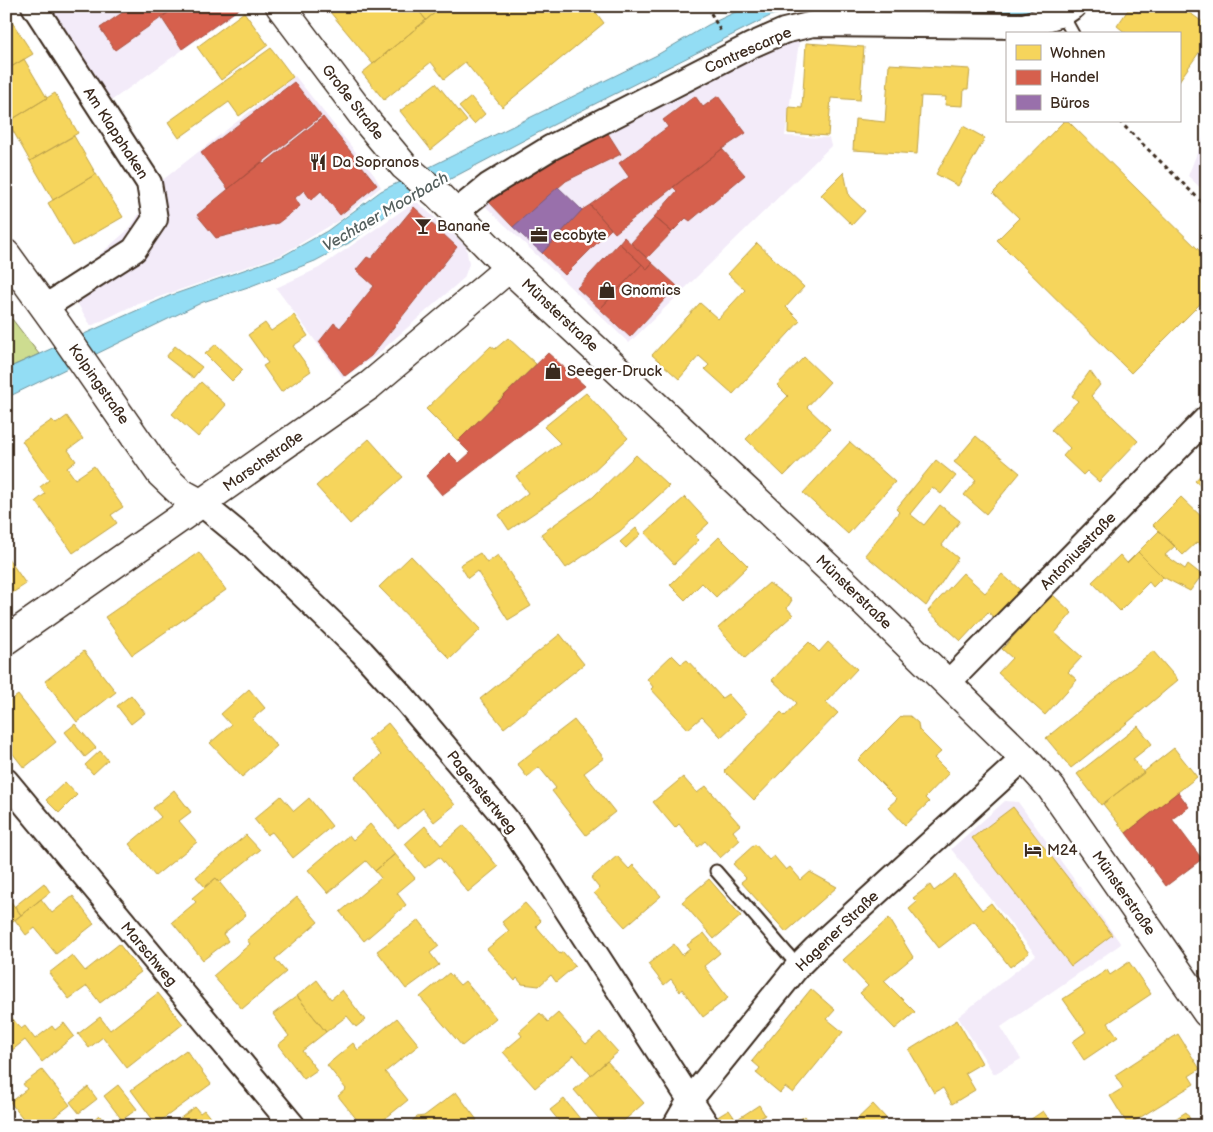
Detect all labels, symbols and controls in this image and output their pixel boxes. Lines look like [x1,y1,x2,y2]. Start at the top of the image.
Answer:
street label: Contrescarpe [702,23,795,78]
legend [1006,32,1180,122]
text: Wohnen [1050,44,1105,63]
street label: Große Straße [317,61,388,144]
text: Handel [1050,68,1099,87]
street label: Am Klapphaken [79,84,152,183]
text: Büros [1050,94,1090,113]
restaurant icon: Da Sopranos [308,152,328,172]
place label: Da Sopranos [332,153,420,172]
water label: Vechtaer Moorbach [319,168,452,256]
bar icon: Banane [413,216,433,236]
place label: Banane [437,217,490,236]
office icon: ecobyte [529,225,549,245]
place label: ecobyte [553,226,607,245]
street label: Münsterstraße [517,275,602,356]
shop icon: Gnomics [597,280,617,300]
place label: Gnomics [621,281,681,300]
street label: Kolpingstraße [64,340,133,428]
shop icon: Seeger-Druck [543,361,563,381]
place label: Seeger-Druck [567,362,663,381]
street label: Marschstraße [220,427,307,496]
street label: Antoniusstraße [1036,508,1120,594]
street label: Münsterstraße [812,551,896,634]
street label: Pagenstertweg [442,747,521,838]
hotel icon: M24 [1023,840,1043,860]
place label: M24 [1047,841,1078,860]
street label: Münsterstraße [1088,847,1160,939]
street label: Hagener Straße [792,887,883,976]
street label: Marschweg [116,918,181,990]

